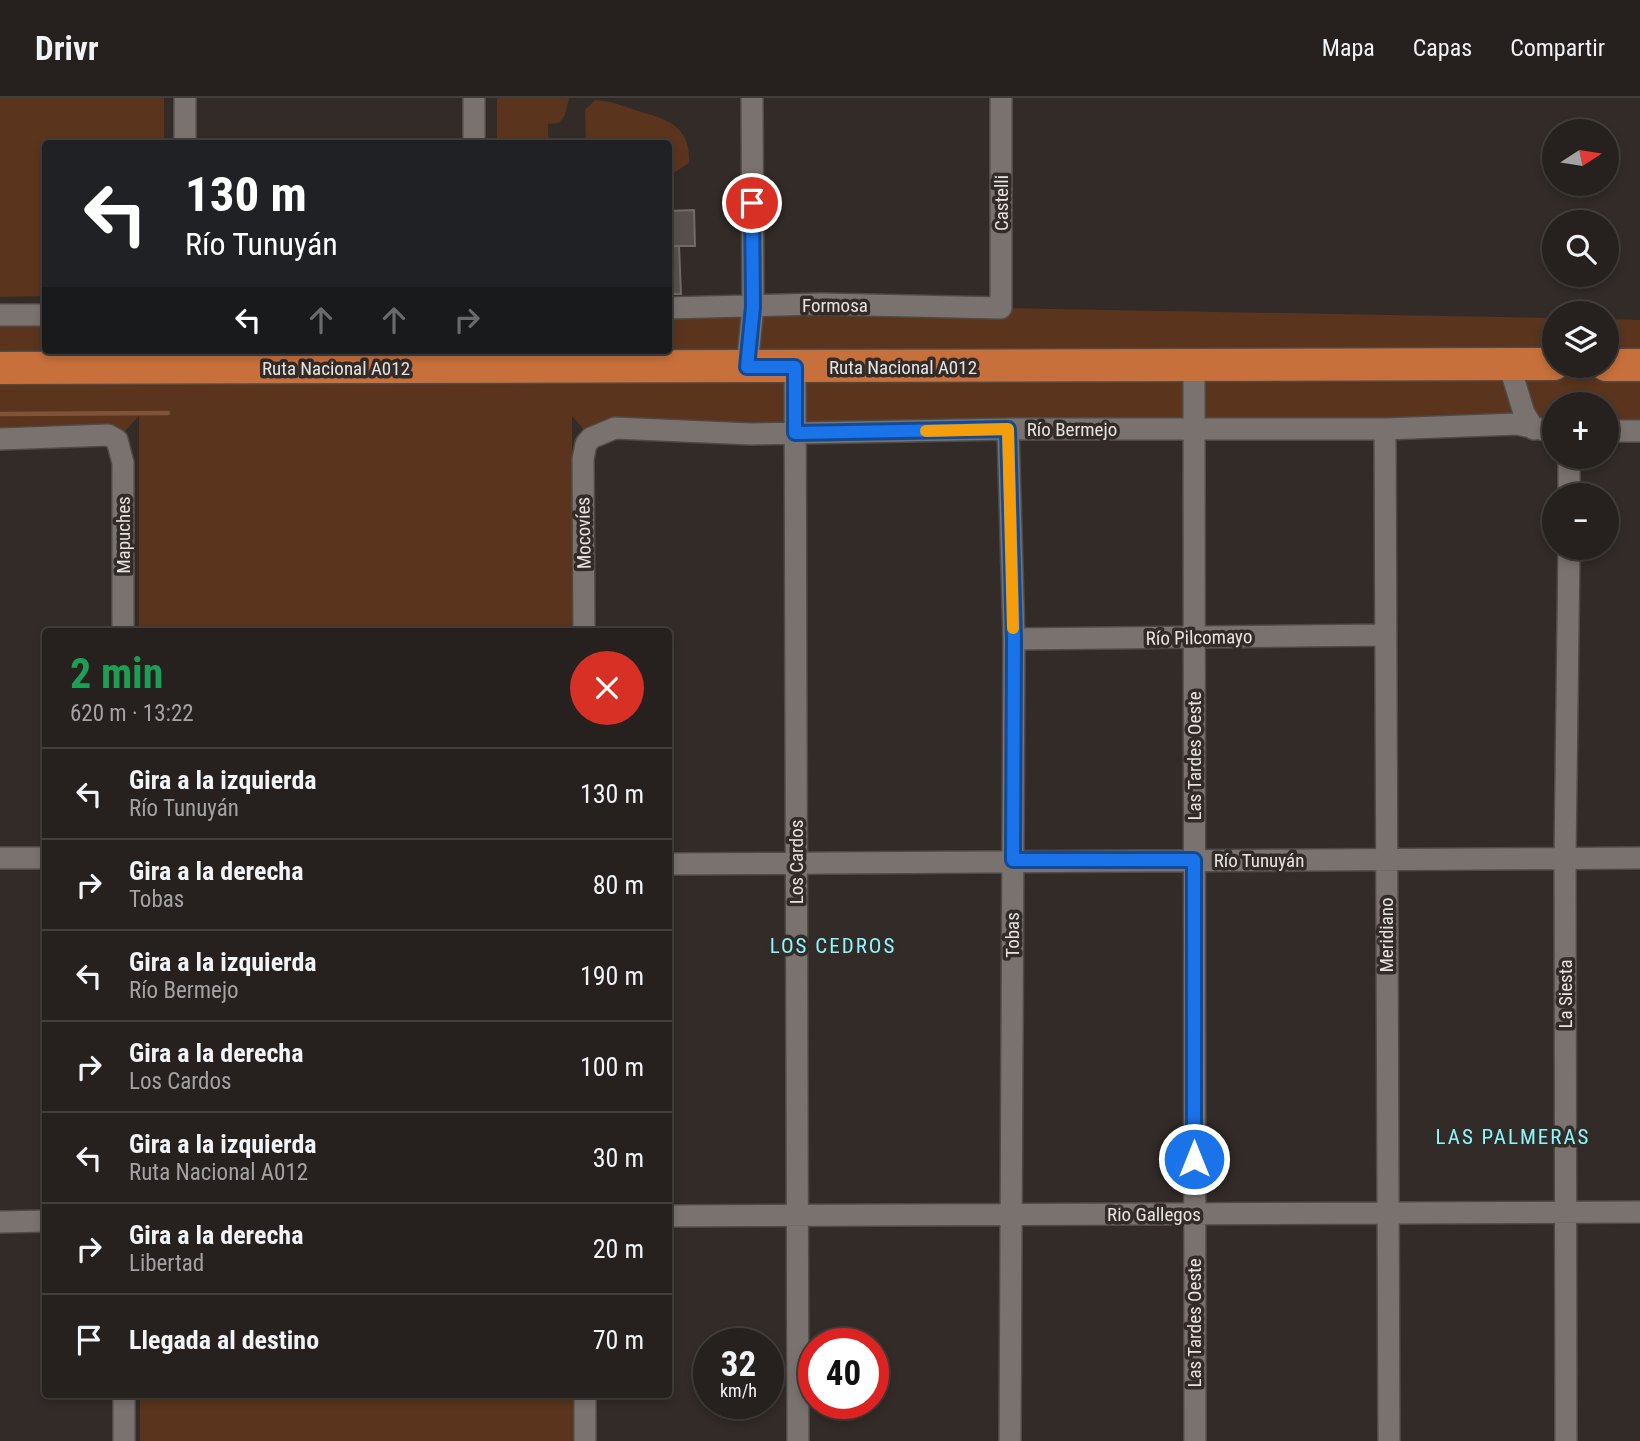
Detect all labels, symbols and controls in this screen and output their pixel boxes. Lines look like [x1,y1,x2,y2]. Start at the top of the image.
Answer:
text: Drivr [35,29,99,68]
text: Mapa [1322,34,1375,62]
text: Capas [1413,34,1472,62]
text: Compartir [1510,34,1605,62]
north arrow [1542,119,1619,196]
map controls [1542,119,1619,560]
text: 130 m [185,166,307,223]
icon: left [70,168,161,259]
pin [722,173,782,233]
street label: Castelli [990,175,1013,231]
icon: arrive [733,184,771,222]
button: search [1542,210,1619,287]
text: Río Tunuyán [185,225,338,263]
street label: Formosa [802,294,868,317]
icon: left [229,301,267,339]
icon: ahead [302,301,340,339]
icon: ahead [375,301,413,339]
icon: right [448,301,486,339]
button: layers [1542,301,1619,378]
street label: Ruta Nacional A012 [829,356,977,379]
street label: Ruta Nacional A012 [262,357,410,380]
button: + [1542,392,1619,469]
street label: Río Bermejo [1027,418,1117,441]
button: − [1542,483,1619,560]
street label: Mapuches [112,496,135,574]
street label: Mocovíes [571,497,596,569]
street label: Río Pilcomayo [1146,625,1253,650]
text: 2 min [70,649,163,698]
button: close [570,651,644,725]
street label: Las Tardes Oeste [1183,691,1206,821]
text: 620 m · 13:22 [70,700,194,727]
text: Gira a la izquierda [129,765,317,795]
icon: left [70,775,108,813]
text: 130 m [580,779,644,809]
text: Río Tunuyán [129,795,239,822]
street label: Los Cardos [785,820,808,904]
street label: Río Tunuyán [1214,849,1304,872]
text: Gira a la derecha [129,856,303,886]
icon: right [70,866,108,904]
text: 80 m [593,870,644,900]
text: Tobas [129,886,184,913]
street label: Meridiano [1375,897,1398,973]
street label: Tobas [1001,912,1024,958]
district label: LOS CEDROS [770,934,896,958]
text: Gira a la izquierda [129,947,317,977]
icon: left [70,957,108,995]
street label: La Siesta [1554,959,1577,1029]
text: 190 m [580,961,644,991]
text: Río Bermejo [129,977,239,1004]
text: Gira a la derecha [129,1038,303,1068]
icon: right [70,1048,108,1086]
text: 100 m [580,1052,644,1082]
text: Los Cardos [129,1068,232,1095]
position arrow [1157,1122,1231,1196]
district label: LAS PALMERAS [1436,1125,1590,1149]
text: Gira a la izquierda [129,1129,317,1159]
icon: left [70,1139,108,1177]
text: 30 m [593,1143,644,1173]
text: Ruta Nacional A012 [129,1159,308,1186]
street label: Rio Gallegos [1107,1203,1201,1226]
text: Gira a la derecha [129,1220,303,1250]
icon: right [70,1230,108,1268]
text: 20 m [593,1234,644,1264]
text: Libertad [129,1250,204,1277]
street label: Las Tardes Oeste [1183,1258,1206,1388]
icon: arrive [70,1321,108,1359]
text: Llegada al destino [129,1325,319,1355]
text: 70 m [593,1325,644,1355]
speed limit sign: 40 [798,1328,889,1419]
text: 32 [721,1344,756,1385]
text: km/h [720,1380,757,1401]

